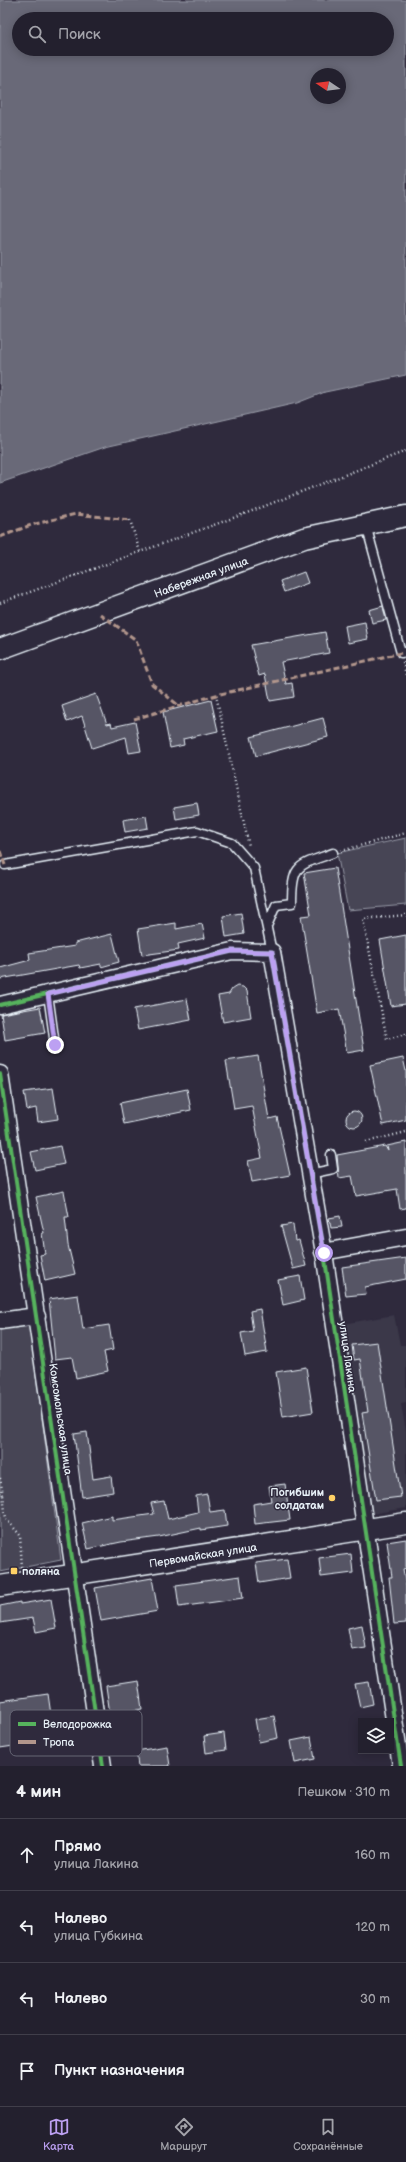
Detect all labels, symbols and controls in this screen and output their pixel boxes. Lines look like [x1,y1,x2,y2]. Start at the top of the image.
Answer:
search box [12,12,394,56]
icon: search [26,23,48,45]
text: Поиск [58,25,101,44]
north arrow [310,68,346,104]
street label: Набережная улица [152,554,250,601]
route end [46,1036,64,1054]
route start [315,1244,333,1262]
street label: улица Лакина [336,1321,359,1394]
street label: Комсомольская улица [46,1362,75,1476]
place label: Погибшим солдатам [270,1486,324,1512]
marker: Погибшим солдатам [327,1493,337,1503]
street label: Первомайская улица [148,1540,258,1570]
place label: поляна [22,1565,60,1578]
marker: поляна [9,1566,19,1576]
legend [10,1710,142,1756]
text: Велодорожка [43,1718,112,1731]
map controls [358,1718,394,1754]
button: layers [358,1718,394,1754]
text: Тропа [43,1736,75,1749]
text: 4 мин [16,1782,61,1802]
text: Пешком · 310 m [298,1784,390,1800]
text: Прямо [54,1837,101,1856]
icon: ahead [16,1844,38,1866]
text: 160 m [355,1847,390,1863]
text: улица Лакина [54,1856,139,1872]
text: Налево [54,1909,107,1928]
icon: left [16,1916,38,1938]
text: 120 m [355,1919,390,1935]
text: улица Губкина [54,1928,143,1944]
icon: left [16,1988,38,2010]
text: Налево [54,1989,107,2008]
text: 30 m [360,1991,390,2007]
icon: arrive [16,2060,38,2082]
text: Пункт назначения [54,2061,185,2080]
tab: Карта [43,2116,74,2153]
tab: Маршрут [160,2116,207,2153]
tab: Сохранённые [293,2116,363,2153]

